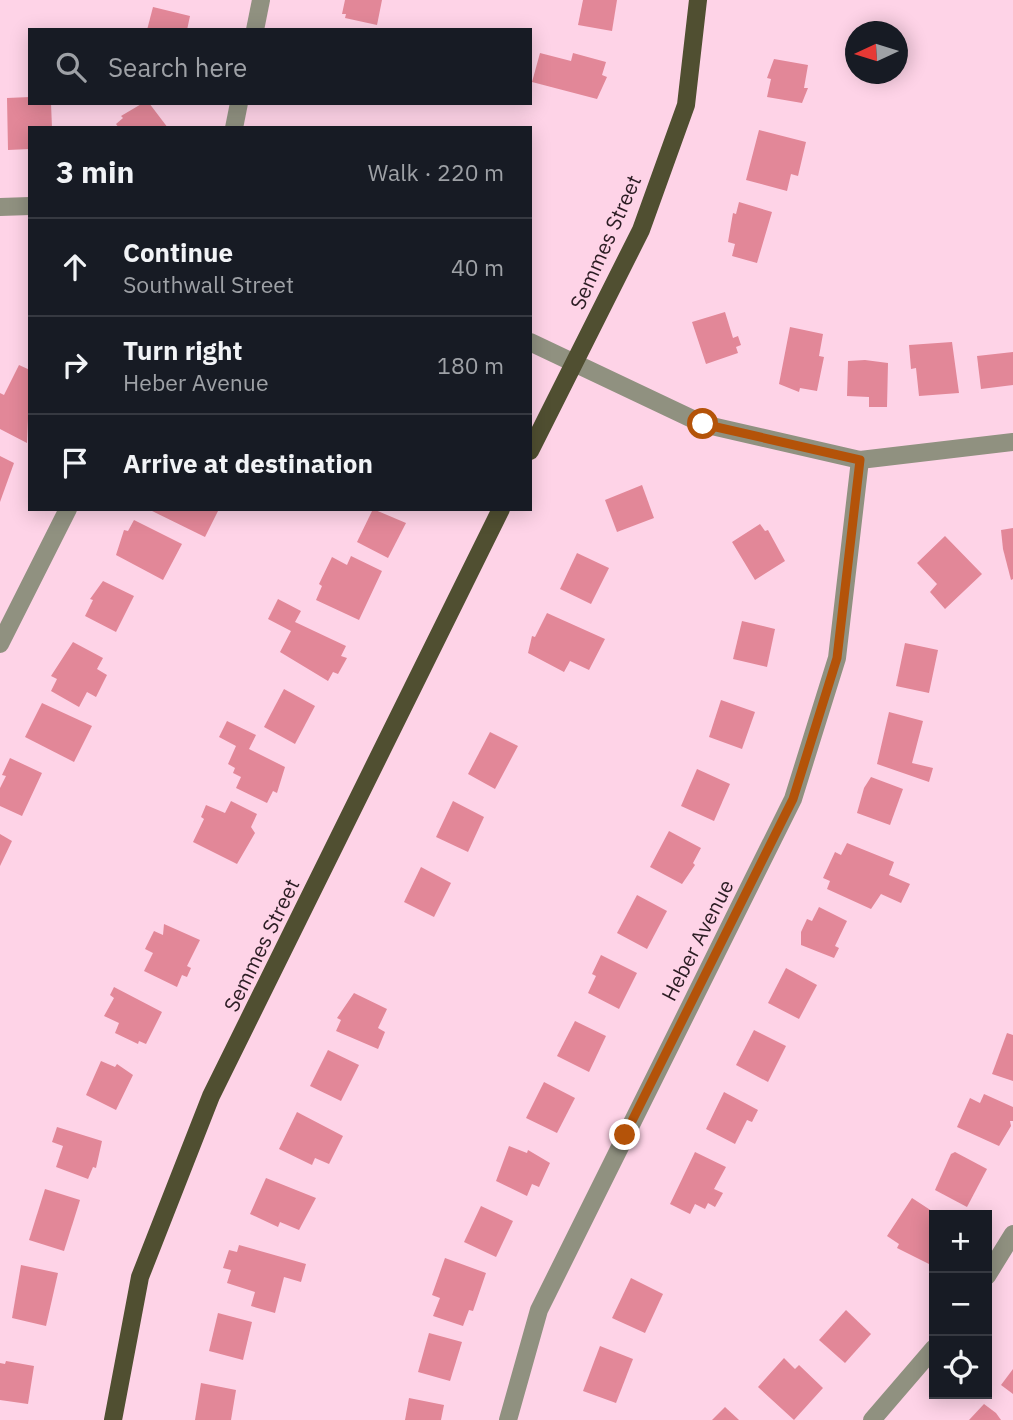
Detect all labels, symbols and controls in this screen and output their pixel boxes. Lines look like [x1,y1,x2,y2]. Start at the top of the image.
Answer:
north arrow [845,21,908,84]
search box [28,28,532,105]
icon: search [52,48,90,86]
text: Search here [108,50,247,84]
text: 3 min [56,152,134,191]
text: Walk · 220 m [368,157,504,187]
street label: Semmes Street [563,170,647,314]
text: Continue [123,235,233,269]
icon: ahead [56,248,94,286]
text: 40 m [451,252,504,282]
text: Southwall Street [123,269,294,299]
text: Turn right [123,333,242,367]
icon: right [56,346,94,384]
text: 180 m [437,350,504,380]
text: Heber Avenue [123,367,269,397]
route start [687,408,718,439]
icon: arrive [56,444,94,482]
text: Arrive at destination [123,446,373,480]
street label: Semmes Street [217,874,305,1016]
street label: Heber Avenue [654,874,740,1006]
route end [609,1119,640,1150]
map controls [929,1210,992,1399]
button: + [929,1210,992,1273]
button: − [929,1273,992,1336]
button: locate [929,1336,992,1399]

